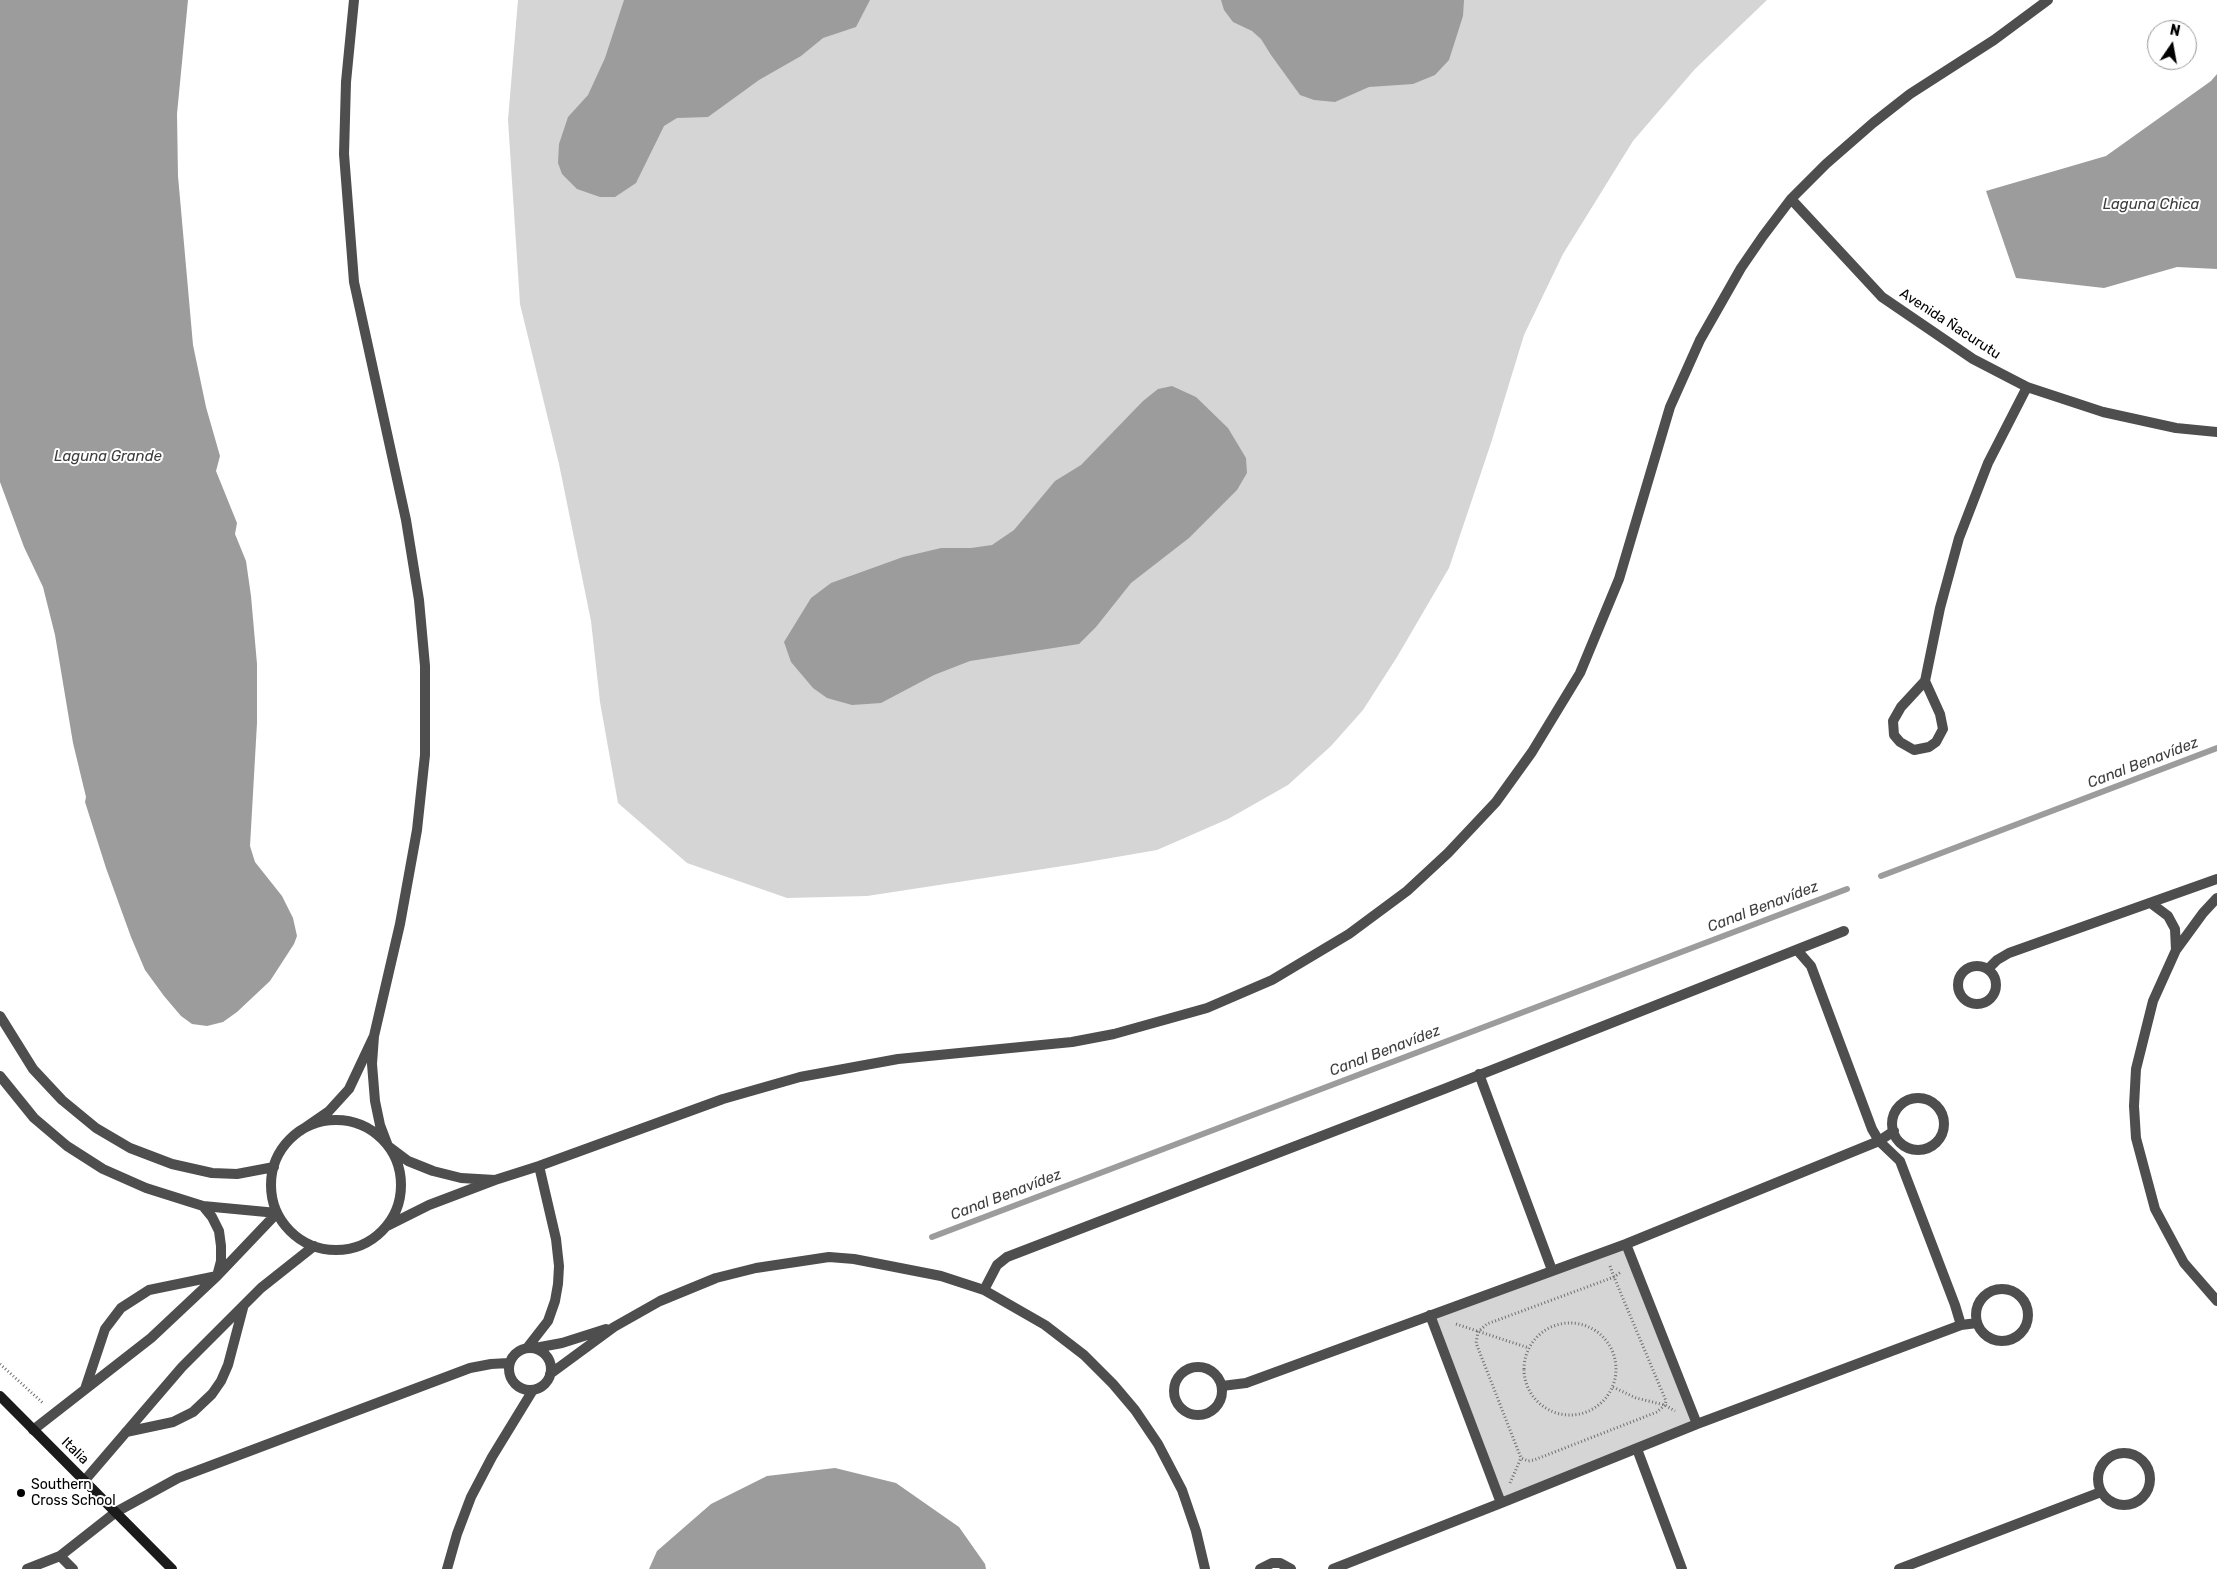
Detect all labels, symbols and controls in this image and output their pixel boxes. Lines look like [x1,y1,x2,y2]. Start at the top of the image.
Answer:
north arrow [2147,20,2197,70]
text: N [2168,21,2182,40]
water label: Laguna Chica [2103,196,2199,214]
street label: Avenida Ñacurutu [1896,285,2004,363]
water label: Laguna Grande [54,448,162,466]
water label: Canal Benavídez [2085,734,2201,792]
water label: Canal Benavídez [1705,878,1821,936]
water label: Canal Benavídez [1327,1022,1443,1080]
water label: Canal Benavídez [948,1166,1064,1224]
street label: Italia [58,1434,92,1468]
place label: Southern Cross School [31,1477,116,1510]
marker: Southern Cross School [15,1487,27,1499]

